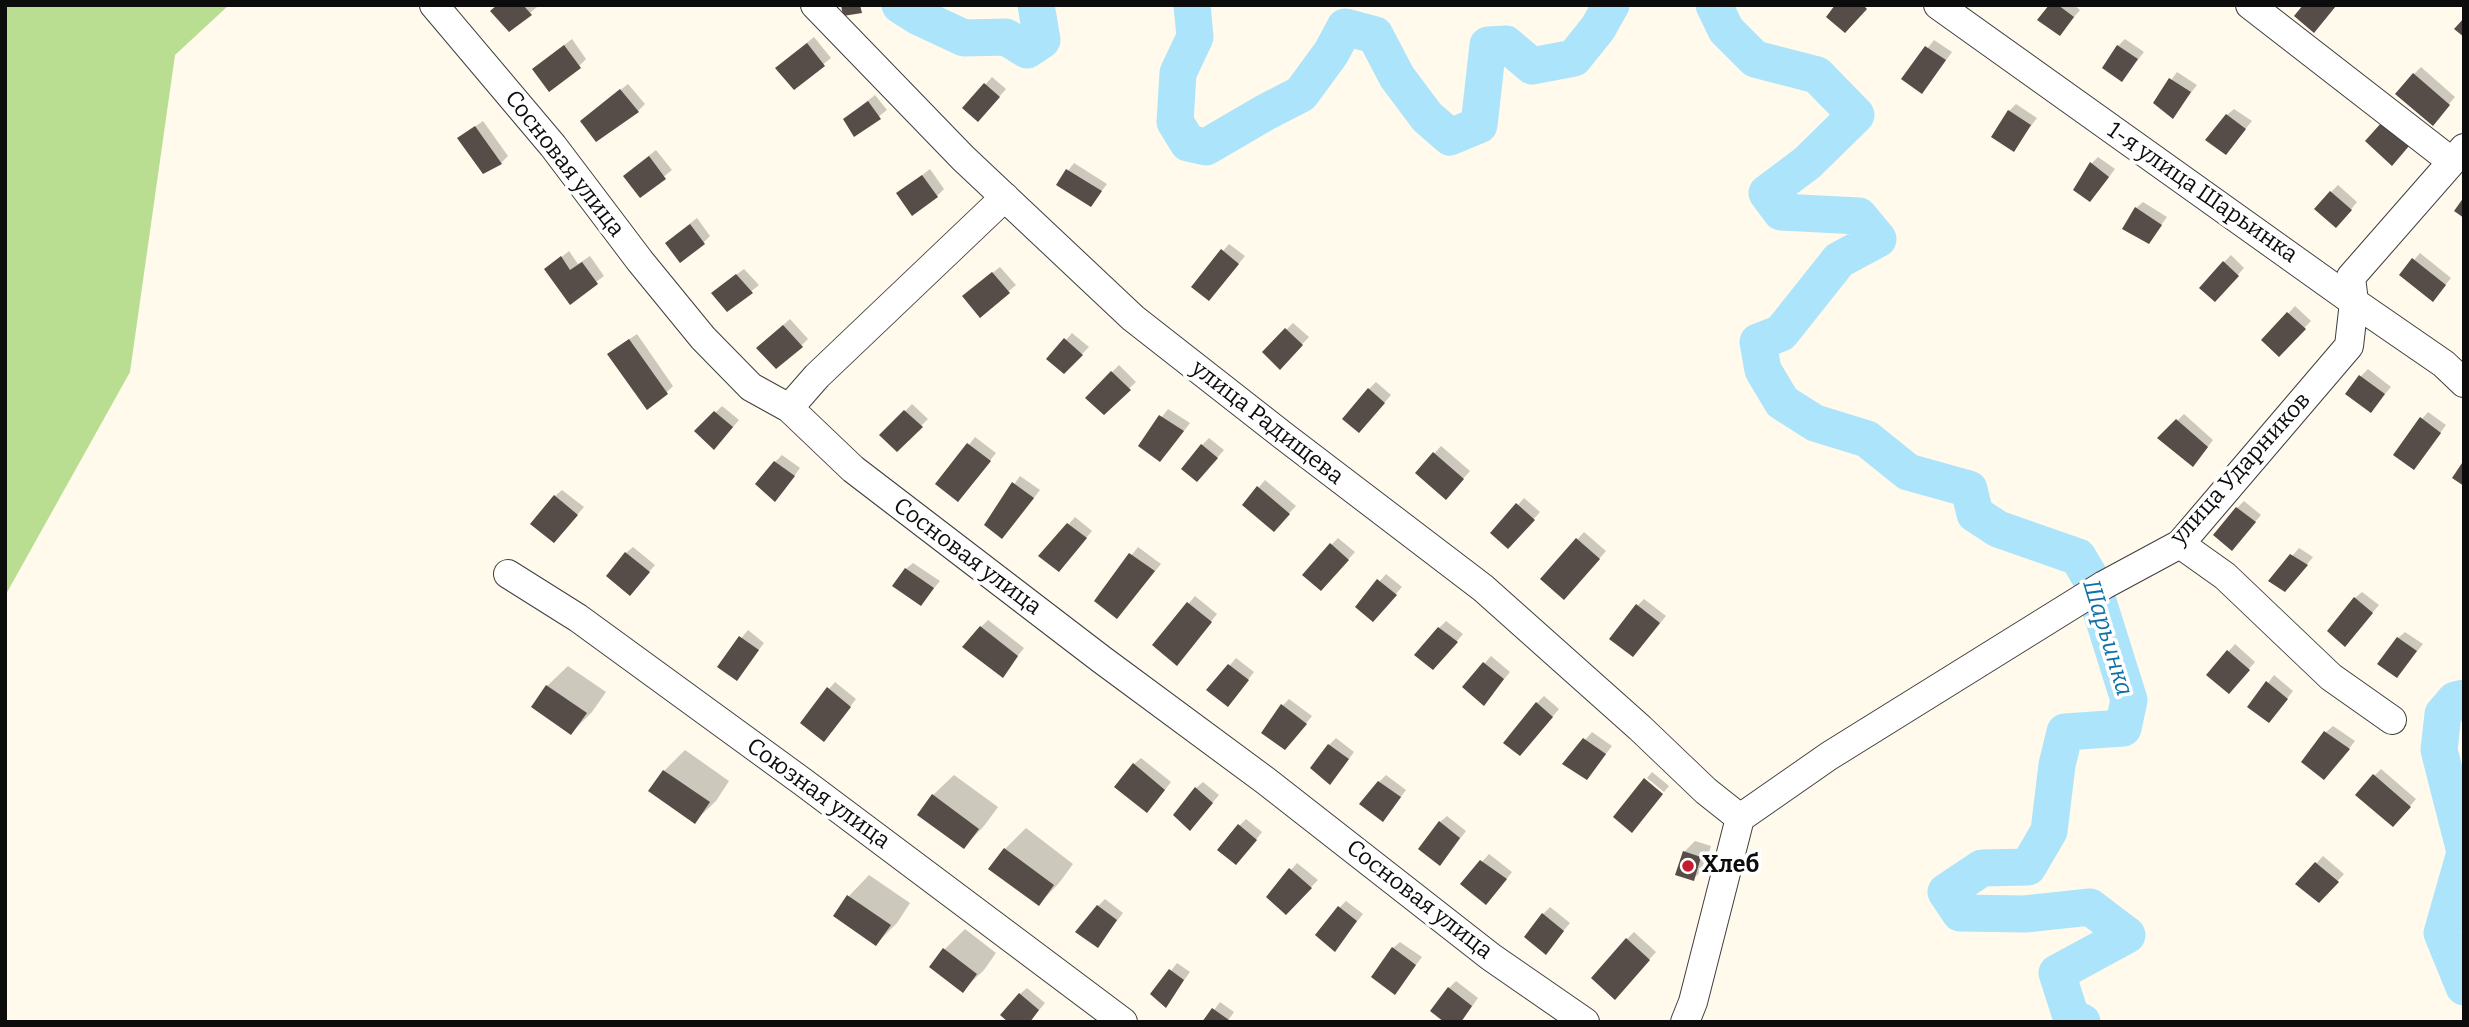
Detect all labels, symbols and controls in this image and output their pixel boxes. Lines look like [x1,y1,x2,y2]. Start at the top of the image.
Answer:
street label: Сосновая улица [498,85,630,243]
street label: 1-я улица Шарьинка [2101,117,2303,269]
street label: улица Радищева [1185,355,1349,491]
street label: улица Ударников [2165,387,2317,551]
street label: Сосновая улица [888,492,1046,622]
water label: Шарьинка [2076,577,2138,699]
street label: Союзная улица [741,733,895,855]
street label: Сосновая улица [1340,834,1498,966]
place label: Хлеб [1702,852,1759,880]
marker: Хлеб [1680,858,1696,874]

